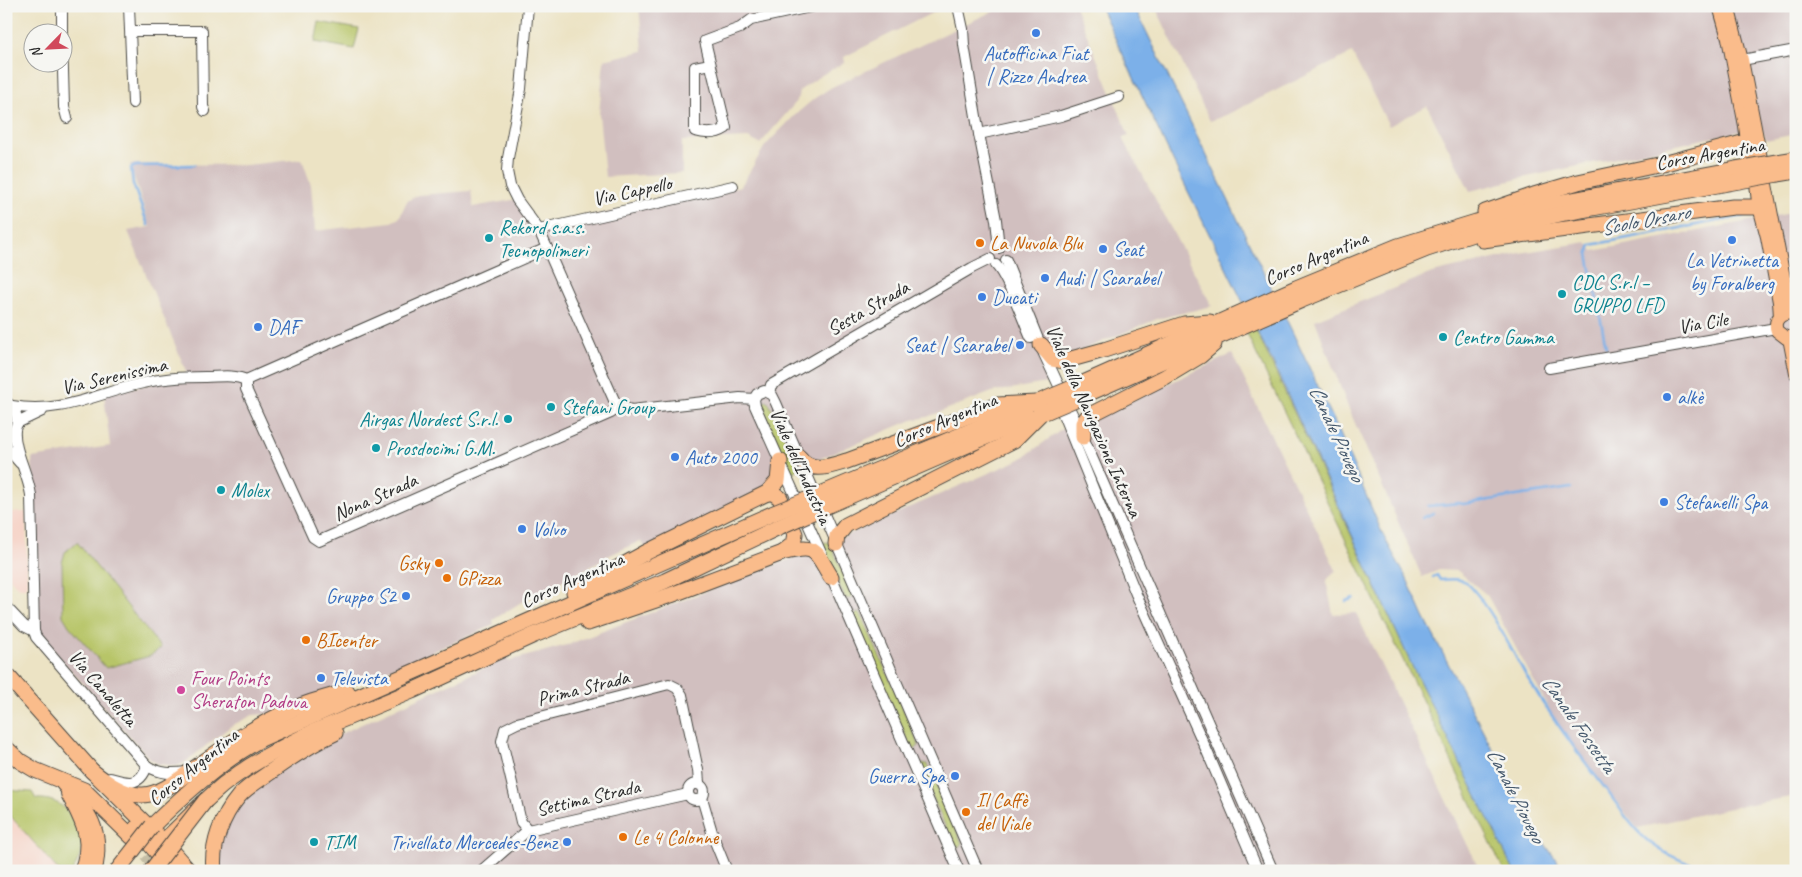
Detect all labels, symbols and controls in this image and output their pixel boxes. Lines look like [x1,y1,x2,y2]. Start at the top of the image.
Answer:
north arrow [22,22,72,72]
marker: Autofficina Fiat | Rizzo Andrea [1030,27,1042,39]
place label: Autofficina Fiat | Rizzo Andrea [984,41,1091,89]
text: N [26,44,46,61]
street label: Corso Argentina [1654,132,1768,176]
street label: Via Cappello [590,170,675,212]
water label: Scolo Orsaro [1599,198,1694,241]
place label: Rekord s.a.s. Tecnopolimeri [499,215,590,263]
street label: Corso Argentina [1261,224,1373,291]
place label: La Nuvola Blu [990,231,1084,256]
marker: Rekord s.a.s. Tecnopolimeri [483,232,495,244]
marker: La Vetrinetta by Foralberg [1726,234,1738,246]
marker: La Nuvola Blu [974,237,986,249]
place label: Seat [1113,237,1146,262]
marker: Seat [1097,243,1109,255]
place label: La Vetrinetta by Foralberg [1686,248,1780,296]
place label: Audi | Scarabel [1055,266,1163,291]
place label: CDC S.r.l – GRUPPO LFD [1572,270,1665,318]
marker: Audi | Scarabel [1039,272,1051,284]
street label: Sesta Strada [823,274,915,341]
place label: Ducati [992,285,1039,310]
marker: CDC S.r.l – GRUPPO LFD [1556,288,1568,300]
marker: Ducati [976,291,988,303]
street label: Via Cile [1676,306,1731,340]
place label: DAF [268,315,303,340]
marker: DAF [252,321,264,333]
street label: Viale della Navigazione Interna [1040,321,1148,522]
place label: Centro Gamma [1453,325,1555,350]
marker: Centro Gamma [1437,331,1449,343]
place label: Seat | Scarabel [904,333,1014,358]
marker: Seat | Scarabel [1014,339,1026,351]
street label: Via Serenissima [59,351,170,400]
water label: Canale Piovego [1304,381,1372,487]
place label: alkè [1677,385,1704,410]
street label: Corso Argentina [890,386,1002,453]
marker: alkè [1661,391,1673,403]
place label: Stefani Group [561,395,656,420]
marker: Stefani Group [545,401,557,413]
street label: Viale dell'Industria [764,404,838,530]
place label: Airgas Nordest S.r.l. [359,407,498,432]
marker: Airgas Nordest S.r.l. [502,413,514,425]
place label: Prosdocimi G.M. [386,436,495,461]
marker: Prosdocimi G.M. [370,442,382,454]
place label: Auto 2000 [685,445,759,470]
marker: Auto 2000 [669,451,681,463]
street label: Nona Strada [329,467,422,527]
place label: Molex [231,478,271,503]
marker: Molex [215,484,227,496]
place label: Stefanelli Spa [1674,490,1769,515]
marker: Stefanelli Spa [1658,496,1670,508]
place label: Volvo [532,517,567,542]
marker: Volvo [516,523,528,535]
street label: Corso Argentina [517,545,629,614]
place label: Gsky [398,551,431,576]
marker: Gsky [433,557,445,569]
place label: GPizza [457,566,503,591]
marker: GPizza [441,572,453,584]
place label: Gruppo S2 [326,584,398,609]
marker: Gruppo S2 [400,590,412,602]
place label: BIcenter [316,628,379,653]
marker: BIcenter [300,634,312,646]
street label: Via Canaletta [63,645,144,733]
street label: Prima Strada [534,664,633,711]
place label: Four Points Sheraton Padova [191,666,308,714]
place label: Televista [331,666,389,691]
water label: Canale Fossetta [1536,670,1623,780]
marker: Televista [315,672,327,684]
marker: Four Points Sheraton Padova [175,684,187,696]
street label: Corso Argentina [143,722,245,811]
water label: Canale Piovego [1481,743,1552,849]
place label: Guerra Spa [868,764,946,789]
marker: Guerra Spa [949,770,961,782]
street label: Settima Strada [534,773,644,822]
place label: Il Caffè del Viale [976,788,1032,836]
marker: Il Caffè del Viale [960,806,972,818]
place label: Le 4 Colonne [633,825,720,850]
place label: TIM [324,830,357,855]
place label: Trivellato Mercedes-Benz [390,830,559,855]
marker: Le 4 Colonne [617,831,629,843]
marker: TIM [308,836,320,848]
marker: Trivellato Mercedes-Benz [561,836,573,848]

